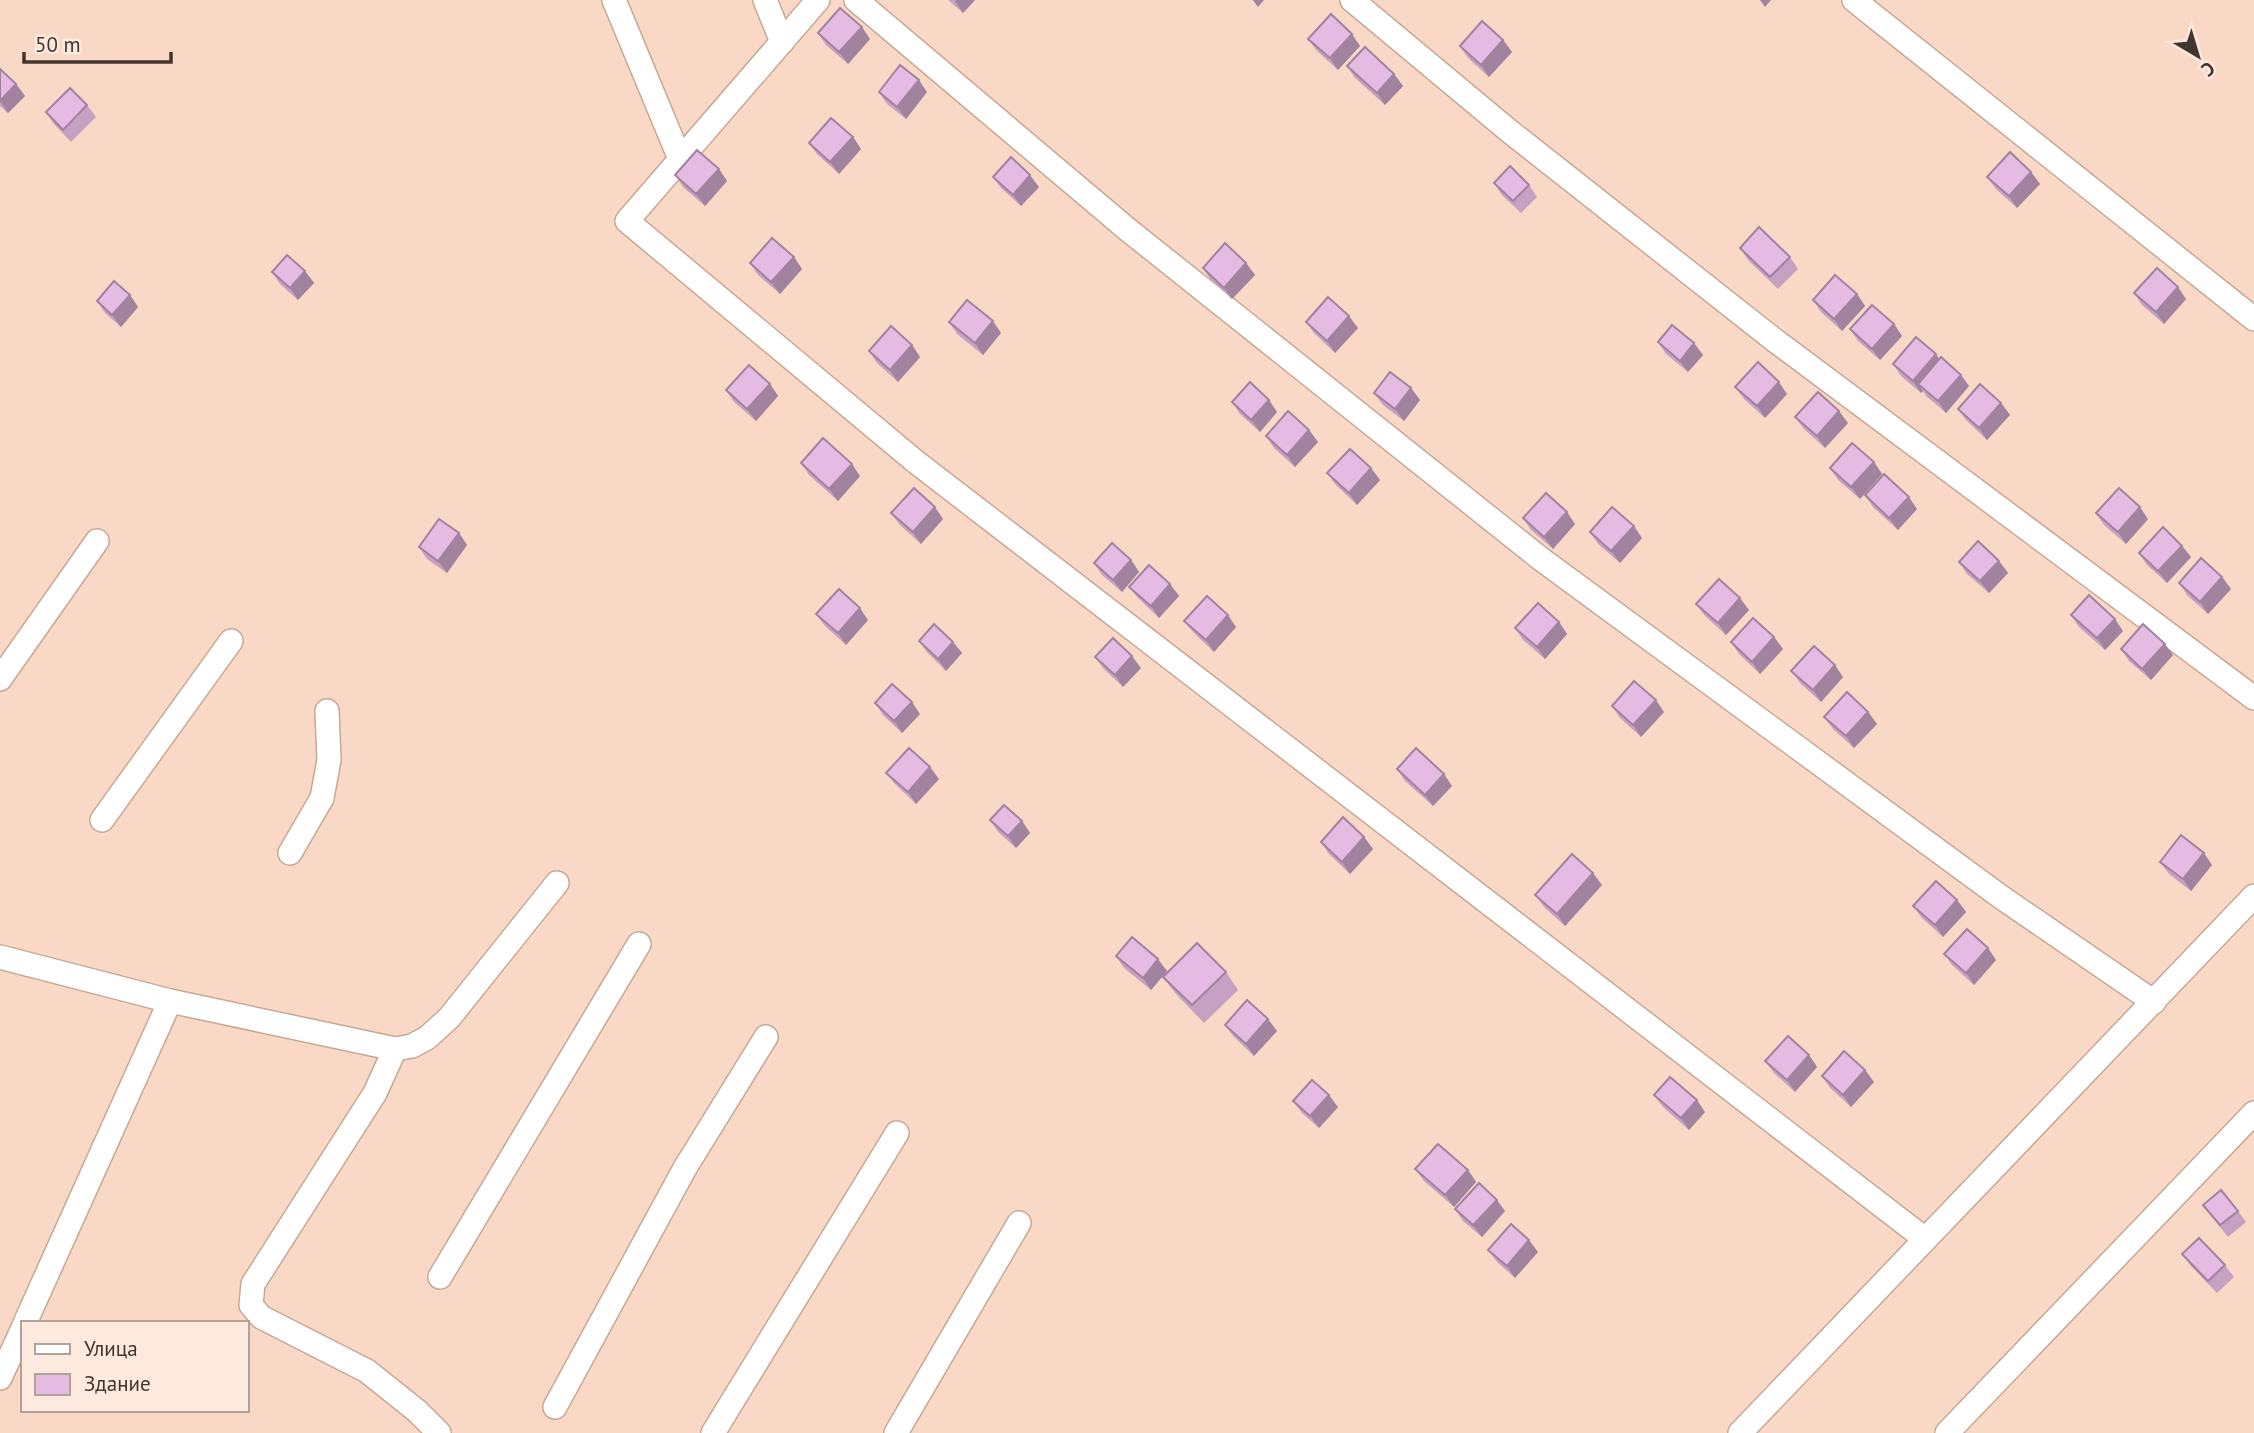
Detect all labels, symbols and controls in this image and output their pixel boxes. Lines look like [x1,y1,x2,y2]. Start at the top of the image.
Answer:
scale bar [24,21,172,65]
north arrow [2163,21,2233,91]
text: 50 m [35,31,81,58]
text: С [2197,57,2220,82]
legend [21,1321,248,1412]
text: Улица [84,1335,138,1362]
text: Здание [84,1370,151,1397]

